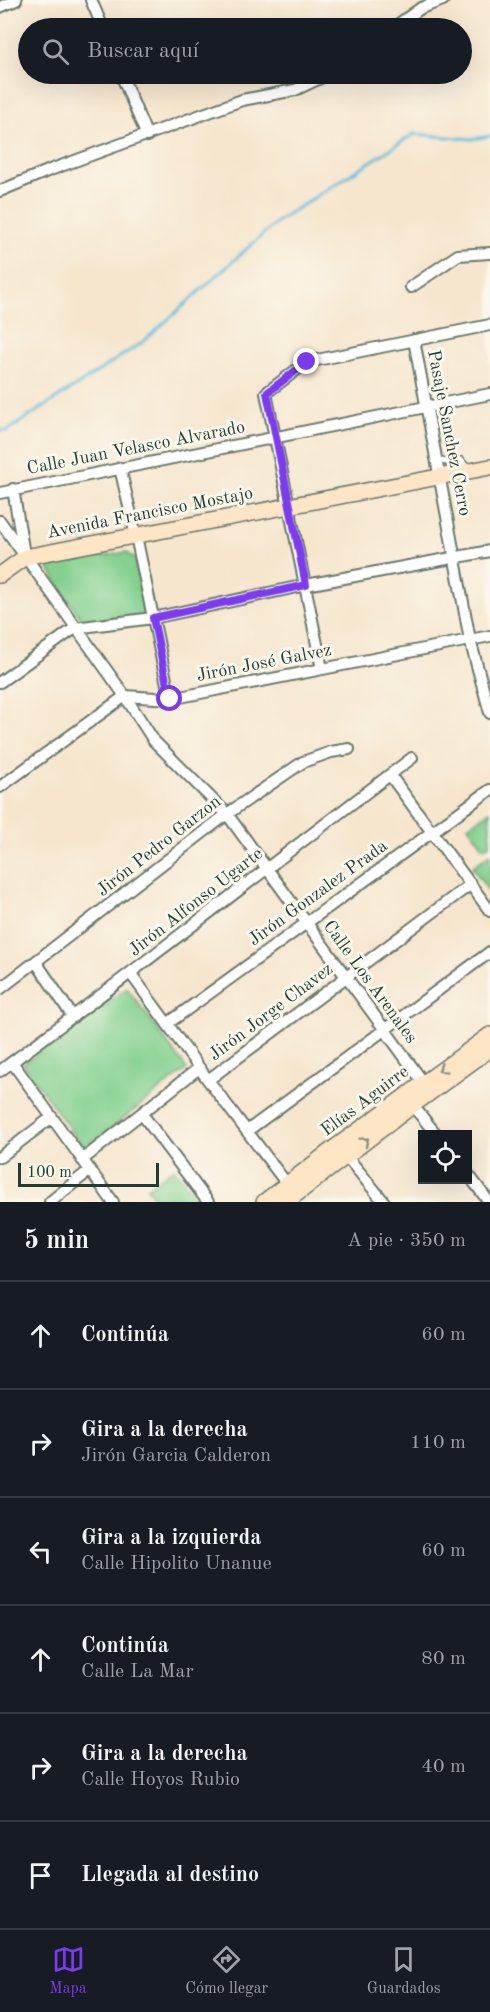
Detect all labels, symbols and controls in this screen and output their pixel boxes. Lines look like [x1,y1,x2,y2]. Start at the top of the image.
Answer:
search box [18,18,472,84]
icon: search [39,35,72,68]
text: Buscar aquí [87,40,199,62]
route end [293,348,319,374]
street label: Pasaje Sanchez Cerro [424,348,474,518]
street label: Calle Juan Velasco Alvarado [25,418,247,478]
street label: Avenida Francisco Mostajo [45,484,255,542]
street label: Jirón José Galvez [195,641,333,685]
route start [156,685,182,711]
street label: Jirón Pedro Garzon [94,792,225,900]
street label: Jirón Gonzalez Prada [245,837,391,949]
street label: Jirón Alfonso Ugarte [126,844,266,960]
street label: Calle Los Arenales [320,917,421,1047]
street label: Jirón Jorge Chavez [206,960,336,1064]
one-way arrow [438,1061,449,1072]
street label: Elías Aguirre [318,1062,412,1140]
map controls [418,1130,472,1184]
button: locate [418,1130,472,1184]
one-way arrow [359,1137,370,1148]
scale bar [18,1160,159,1188]
text: 100 m [27,1165,72,1181]
text: 5 min [24,1228,89,1254]
text: A pie · 350 m [347,1231,466,1251]
icon: ahead [24,1319,57,1352]
text: Continúa [81,1324,169,1346]
text: 60 m [421,1325,466,1345]
text: Gira a la derecha [81,1419,248,1441]
icon: right [24,1427,57,1460]
text: 110 m [410,1433,466,1453]
text: Jirón Garcia Calderon [81,1446,271,1466]
text: Gira a la izquierda [81,1527,261,1549]
icon: left [24,1535,57,1568]
text: 60 m [421,1541,466,1561]
text: Calle Hipolito Unanue [81,1554,272,1574]
text: Continúa [81,1635,169,1657]
icon: ahead [24,1643,57,1676]
text: 80 m [421,1649,466,1669]
text: Calle La Mar [81,1662,194,1682]
text: Gira a la derecha [81,1743,248,1765]
icon: right [24,1751,57,1784]
text: 40 m [421,1757,466,1777]
text: Calle Hoyos Rubio [81,1770,240,1790]
icon: arrive [24,1859,57,1892]
text: Llegada al destino [81,1864,259,1886]
tab: Mapa [49,1943,87,1999]
tab: Cómo llegar [185,1943,268,1999]
tab: Guardados [367,1943,441,1999]

